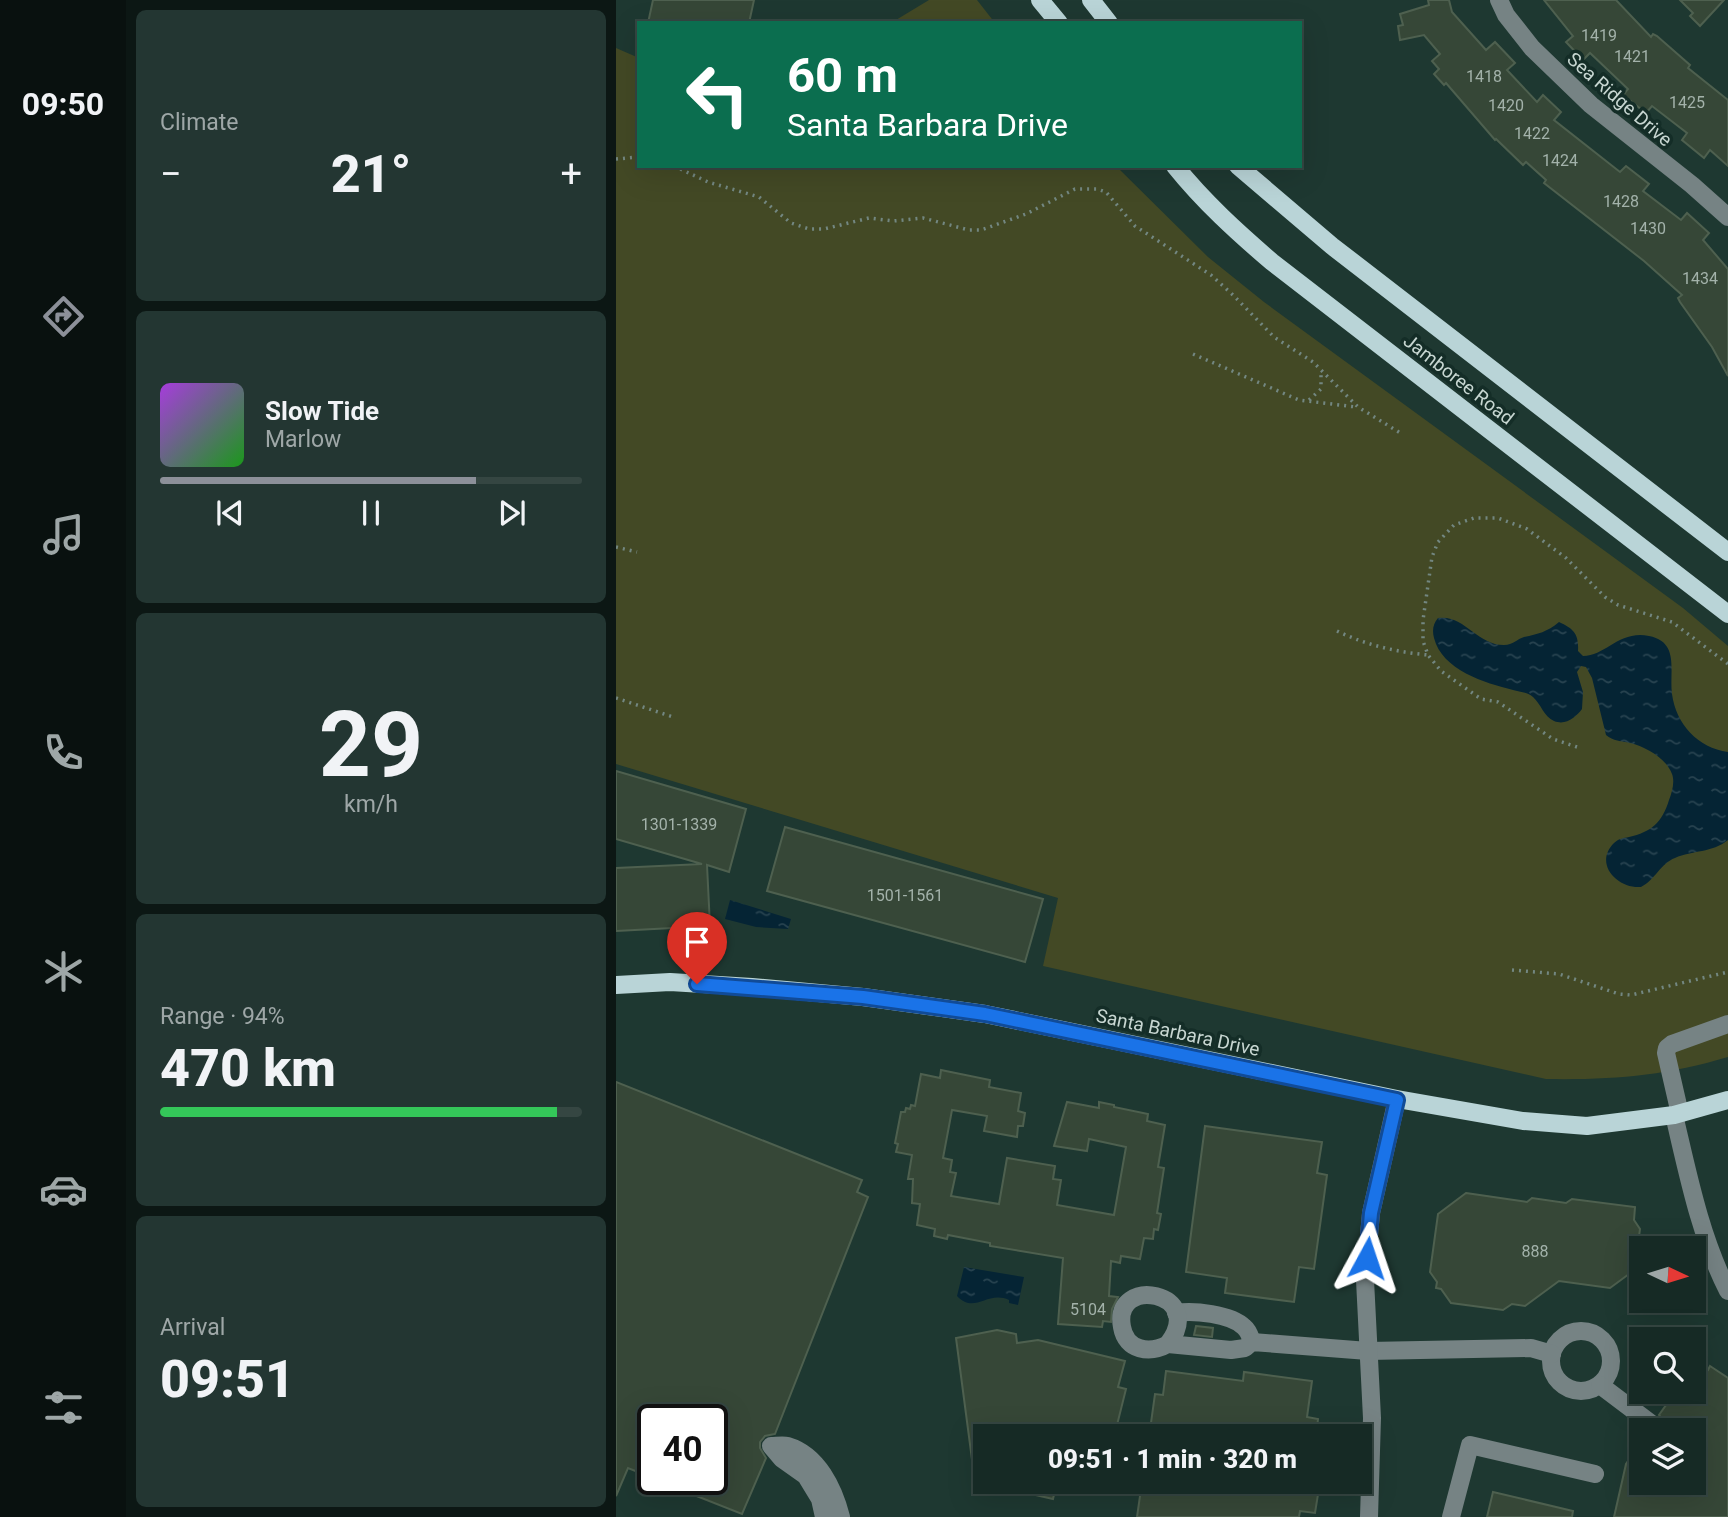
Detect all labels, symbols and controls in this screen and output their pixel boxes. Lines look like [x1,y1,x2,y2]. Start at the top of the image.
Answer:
house number: 1419 [1581,26,1617,45]
text: 60 m [787,47,898,104]
house number: 1421 [1614,47,1650,66]
street label: Sea Ridge Drive [1562,48,1677,151]
icon: left [672,49,763,140]
house number: 1418 [1466,67,1502,86]
text: 09:50 [22,85,104,123]
house number: 1425 [1669,93,1705,112]
house number: 1420 [1488,96,1524,115]
text: Santa Barbara Drive [787,106,1068,144]
text: Climate [160,109,239,136]
house number: 1422 [1514,124,1550,143]
text: 21° [331,144,411,205]
house number: 1424 [1542,151,1578,170]
text: − [160,152,182,196]
text: + [560,152,582,196]
house number: 1428 [1603,192,1639,211]
house number: 1430 [1630,219,1666,238]
house number: 1434 [1682,269,1718,288]
icon: directions [39,292,88,341]
street label: Jamboree Road [1399,329,1518,430]
text: Slow Tide [265,396,379,426]
text: Marlow [265,426,341,453]
icon: previous [211,494,249,532]
icon: pause [352,494,390,532]
icon: next [493,494,531,532]
icon: music [39,510,88,559]
text: 29 [319,692,423,798]
icon: phone [39,728,88,777]
text: km/h [344,791,398,818]
house number: 1301-1339 [641,815,717,834]
house number: 1501-1561 [867,886,943,905]
pin [667,912,727,984]
icon: arrive [678,923,716,961]
icon: climate [39,947,88,996]
text: Range · 94% [160,1003,285,1030]
street label: Santa Barbara Drive [1094,1004,1262,1061]
text: 470 km [160,1038,336,1099]
icon: car [39,1165,88,1214]
position arrow [1330,1221,1404,1295]
north arrow [1629,1236,1706,1312]
map controls [1629,1236,1706,1495]
house number: 888 [1522,1242,1548,1261]
house number: 5104 [1070,1300,1106,1319]
text: Arrival [160,1314,225,1341]
button: search [1629,1327,1706,1404]
text: 09:51 [160,1349,295,1410]
icon: filters [39,1383,88,1432]
speed limit sign: 40 [637,1404,728,1495]
button: layers [1629,1418,1706,1495]
text: 09:51 · 1 min · 320 m [1048,1444,1297,1474]

